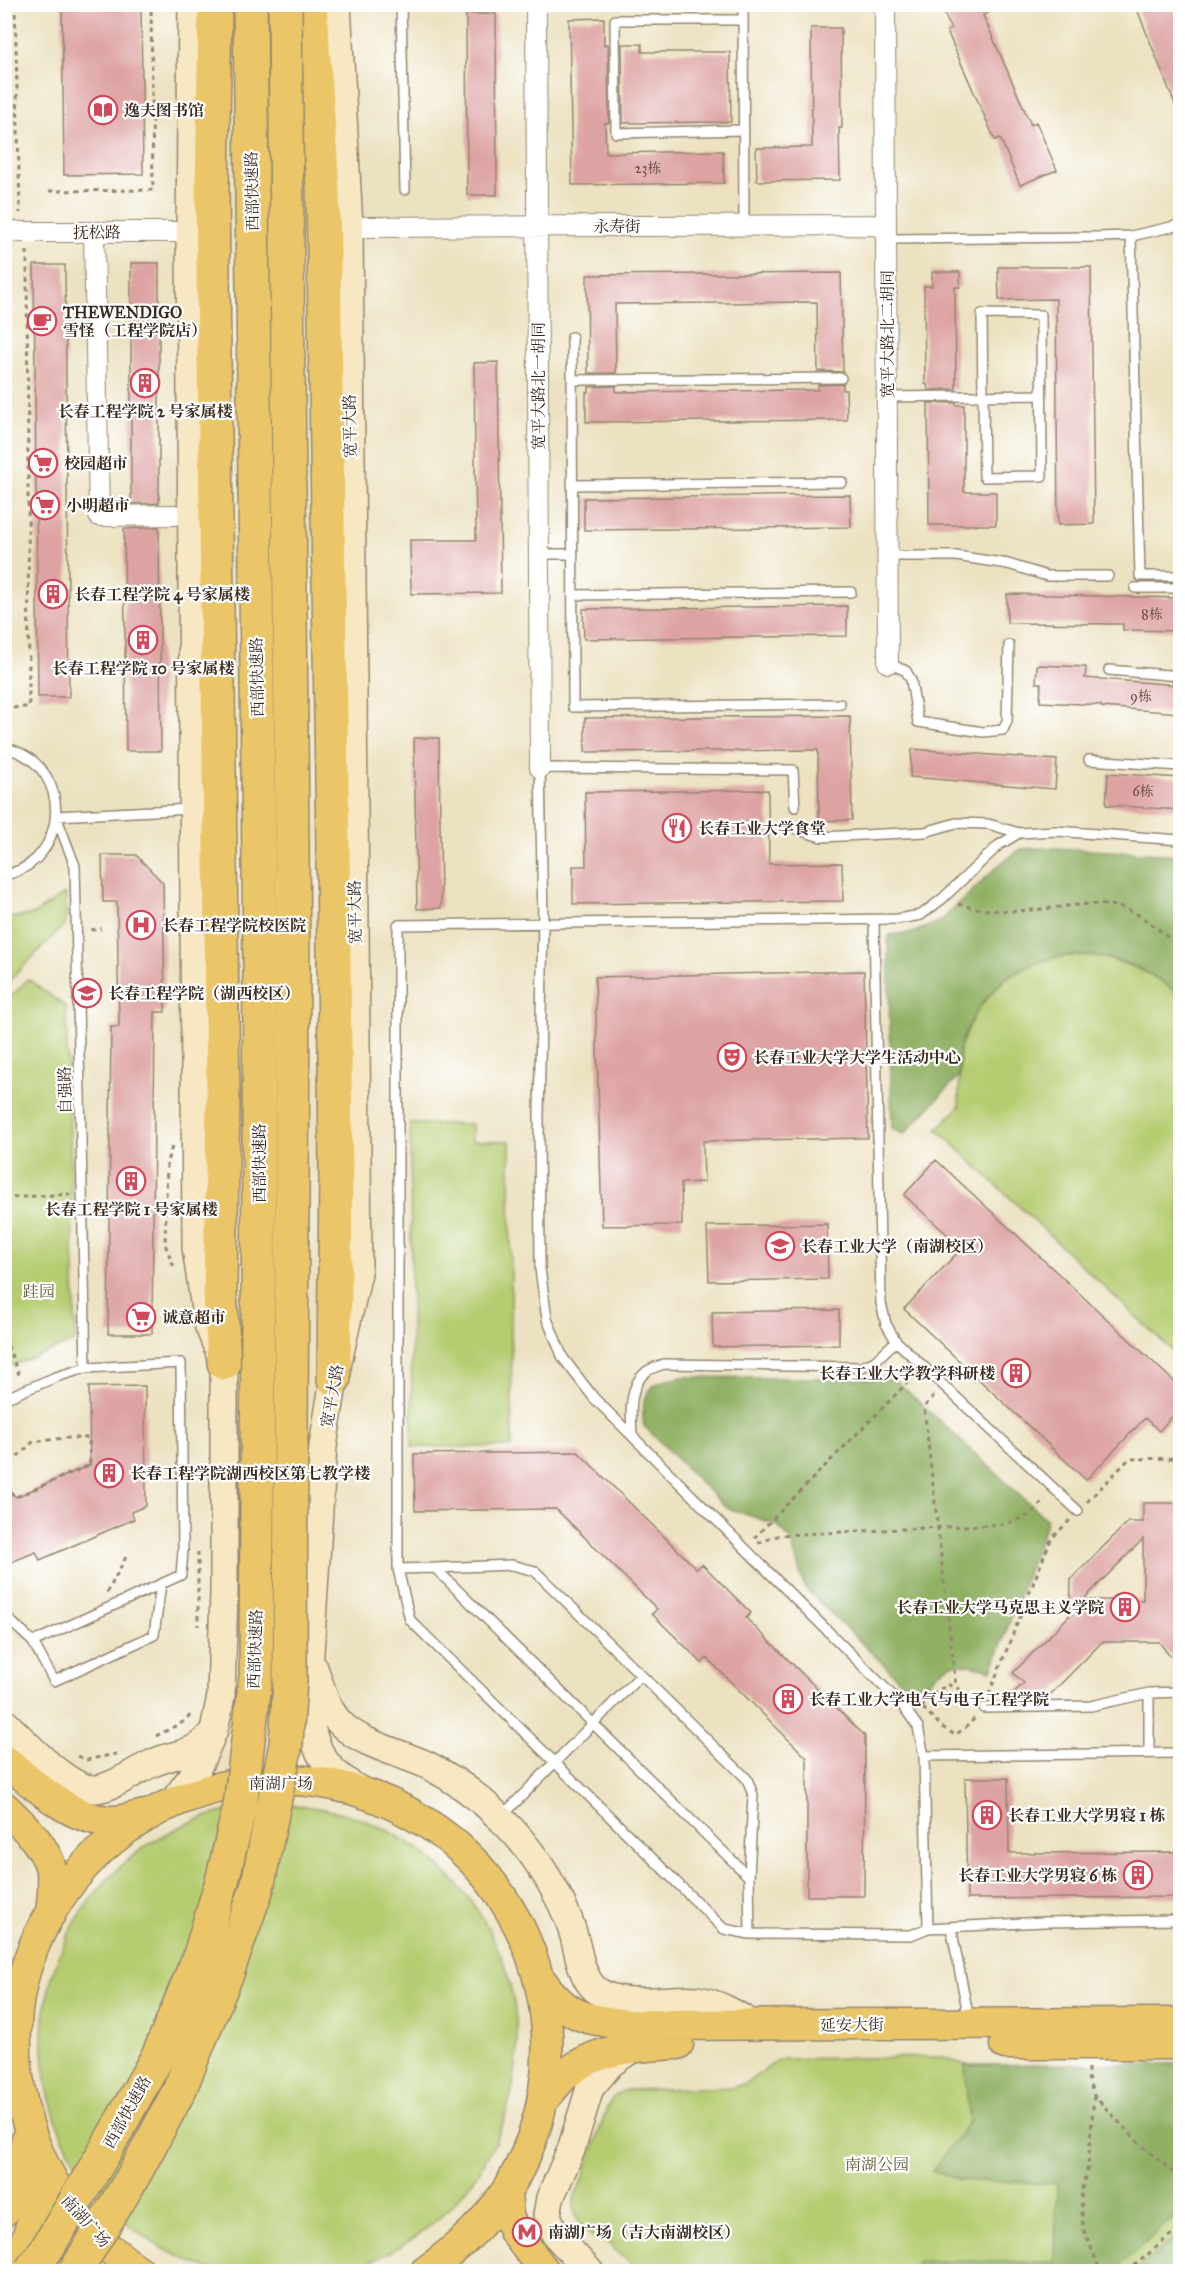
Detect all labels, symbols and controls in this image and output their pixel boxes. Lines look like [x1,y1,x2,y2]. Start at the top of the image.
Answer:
library icon: 逸夫图书馆 [87,94,119,126]
place label: 逸夫图书馆 [124,101,204,120]
street label: 西部快速路 [242,151,262,231]
house number: 23栋 [635,160,661,177]
street label: 永寿街 [593,217,641,236]
street label: 抚松路 [73,223,121,242]
street label: 宽平大路北二胡同 [878,270,897,398]
place label: THEWENDIGO 雪怪（工程学院店） [62,303,207,340]
cafe icon: THEWENDIGO 雪怪（工程学院店） [26,305,58,337]
street label: 宽平大路北一胡同 [529,322,548,450]
building icon: 长春工程学院 2 号家属楼 [129,367,161,399]
street label: 宽平大路 [340,394,360,458]
place label: 长春工程学院 2 号家属楼 [58,402,232,421]
supermarket icon: 校园超市 [27,447,59,479]
place label: 校园超市 [64,454,128,473]
supermarket icon: 小明超市 [29,489,61,521]
place label: 小明超市 [66,496,130,515]
building icon: 长春工程学院 4 号家属楼 [37,578,69,610]
place label: 长春工程学院 4 号家属楼 [74,585,250,605]
house number: 8栋 [1141,606,1163,623]
building icon: 长春工程学院 10 号家属楼 [127,624,159,656]
street label: 西部快速路 [247,637,267,717]
place label: 长春工程学院 10 号家属楼 [52,659,234,678]
house number: 9栋 [1130,688,1152,705]
house number: 6栋 [1132,783,1154,800]
restaurant icon: 长春工业大学食堂 [661,812,693,844]
place label: 长春工业大学食堂 [698,819,826,838]
street label: 宽平大路 [345,880,365,944]
hospital icon: 长春工程学院校医院 [125,909,157,941]
place label: 长春工程学院校医院 [162,916,306,935]
school or university icon: 长春工程学院（湖西校区） [71,977,103,1009]
place label: 长春工程学院（湖西校区） [108,984,300,1003]
theatre icon: 长春工业大学大学生活动中心 [716,1041,748,1073]
place label: 长春工业大学大学生活动中心 [753,1048,961,1067]
street label: 自强路 [55,1066,75,1114]
street label: 西部快速路 [250,1123,269,1203]
building icon: 长春工程学院 1 号家属楼 [115,1165,147,1197]
place label: 长春工程学院 1 号家属楼 [44,1200,218,1219]
school or university icon: 长春工业大学（南湖校区） [764,1230,796,1262]
place label: 长春工业大学（南湖校区） [801,1237,993,1256]
park label: 跬园 [23,1282,55,1301]
supermarket icon: 诚意超市 [125,1301,157,1333]
place label: 诚意超市 [162,1308,226,1327]
building icon: 长春工业大学教学科研楼 [1000,1357,1032,1389]
street label: 宽平大路 [317,1363,347,1429]
place label: 长春工业大学教学科研楼 [819,1364,995,1383]
building icon: 长春工程学院湖西校区第七教学楼 [93,1457,125,1489]
place label: 长春工程学院湖西校区第七教学楼 [130,1464,370,1483]
building icon: 长春工业大学马克思主义学院 [1109,1591,1141,1623]
place label: 长春工业大学马克思主义学院 [896,1598,1104,1617]
street label: 西部快速路 [244,1609,266,1689]
building icon: 长春工业大学电气与电子工程学院 [772,1683,804,1715]
place label: 长春工业大学电气与电子工程学院 [809,1690,1049,1709]
street label: 南湖广场 [249,1774,313,1793]
building icon: 长春工业大学男寝 1 栋 [971,1799,1003,1831]
place label: 长春工业大学男寝 1 栋 [1008,1806,1165,1825]
building icon: 长春工业大学男寝 6 栋 [1122,1859,1154,1891]
place label: 长春工业大学男寝 6 栋 [958,1866,1117,1885]
street label: 延安大街 [820,2015,884,2035]
street label: 西部快速路 [99,2072,155,2152]
park label: 南湖公园 [845,2155,909,2174]
street label: 南湖广场 [58,2191,114,2251]
metro station icon: 南湖广场（吉大南湖校区） [511,2216,543,2248]
place label: 南湖广场（吉大南湖校区） [548,2223,740,2242]

